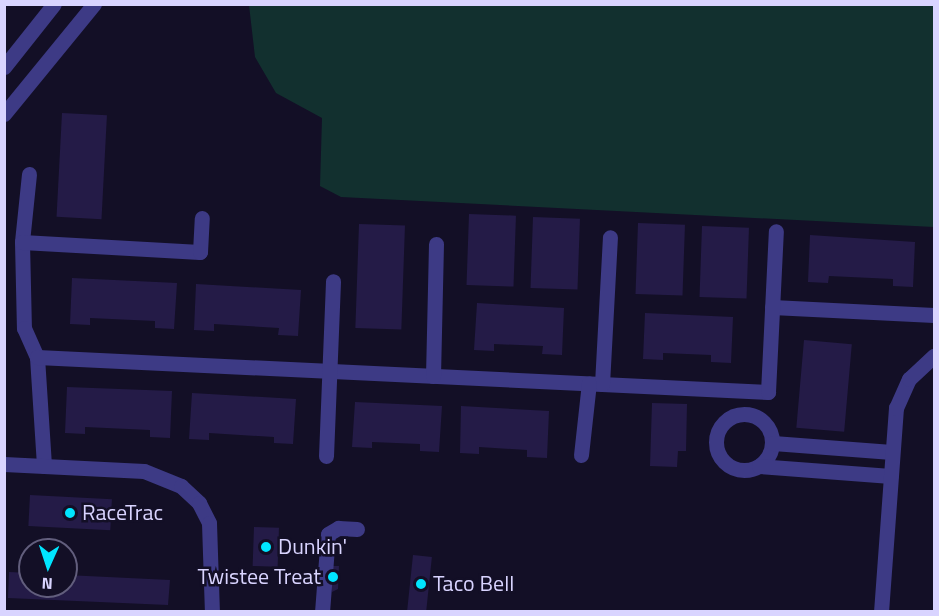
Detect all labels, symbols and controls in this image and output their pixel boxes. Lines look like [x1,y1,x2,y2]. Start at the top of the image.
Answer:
place label: RaceTrac [82,500,163,526]
marker: RaceTrac [63,506,77,520]
place label: Dunkin' [278,534,347,560]
north arrow [18,538,78,598]
marker: Dunkin' [259,540,273,554]
place label: Twistee Treat [197,564,321,590]
marker: Twistee Treat [326,570,340,584]
place label: Taco Bell [433,571,514,597]
text: N [41,572,53,596]
marker: Taco Bell [414,577,428,591]

